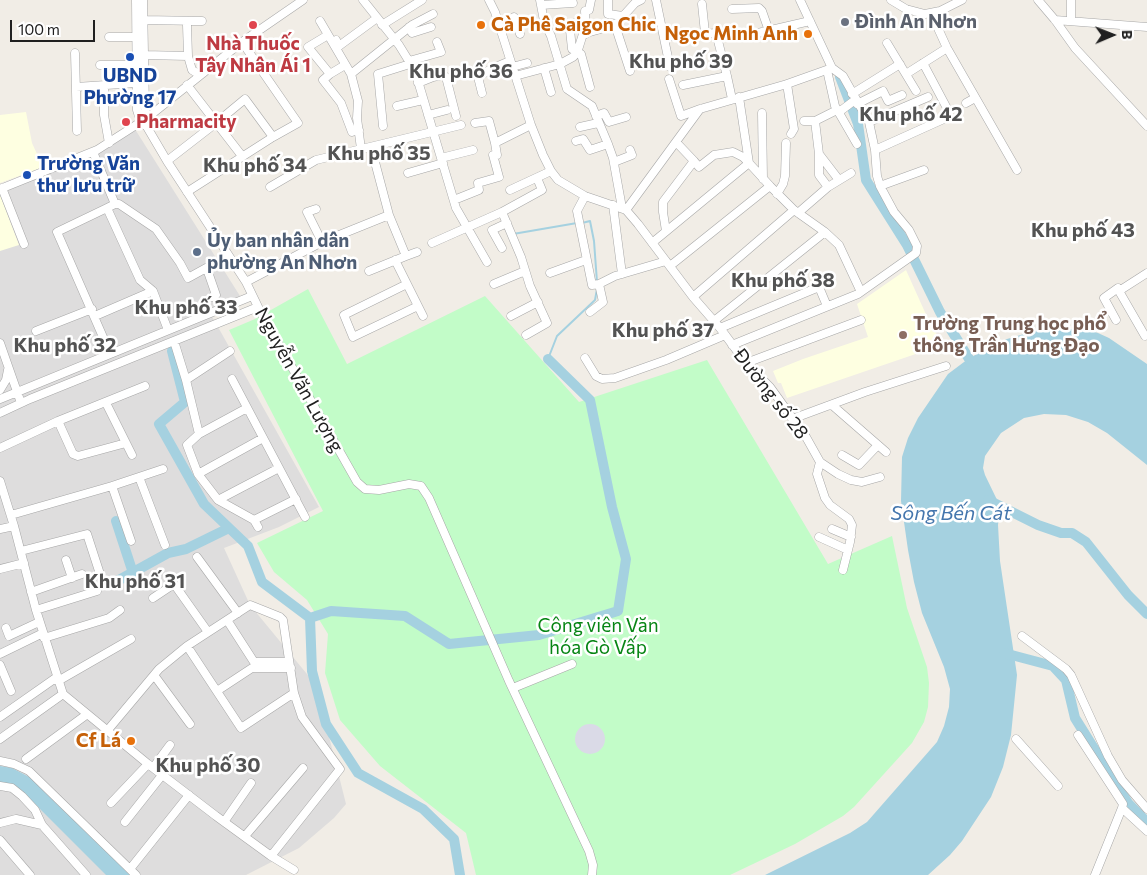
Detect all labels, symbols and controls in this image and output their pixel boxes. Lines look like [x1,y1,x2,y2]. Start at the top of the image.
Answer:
scale bar [12,10,98,42]
north arrow [1087,10,1137,60]
place label: Đình An Nhơn [855,11,977,33]
place label: Cà Phê Saigon Chic [491,14,656,36]
marker: Đình An Nhơn [839,16,851,28]
marker: Nhà Thuốc Tây Nhân Ái 1 [247,19,259,31]
marker: Cà Phê Saigon Chic [475,19,487,31]
text: 100 m [18,20,60,38]
place label: Ngọc Minh Anh [664,23,798,45]
marker: Ngọc Minh Anh [802,28,814,40]
text: B [1119,30,1136,40]
place label: Nhà Thuốc Tây Nhân Ái 1 [195,33,311,77]
district label: Khu phố 39 [629,49,733,73]
marker: UBND Phường 17 [124,51,136,63]
district label: Khu phố 36 [409,59,513,83]
place label: UBND Phường 17 [83,65,177,109]
district label: Khu phố 42 [859,102,963,126]
place label: Pharmacity [136,111,237,133]
marker: Pharmacity [120,116,132,128]
district label: Khu phố 35 [327,141,431,165]
place label: Trường Văn thư lưu trữ [37,153,140,197]
district label: Khu phố 34 [203,153,307,177]
marker: Trường Văn thư lưu trữ [21,169,33,181]
district label: Khu phố 43 [1031,218,1135,242]
place label: Ủy ban nhân dân phường An Nhơn [207,230,357,274]
marker: Ủy ban nhân dân phường An Nhơn [191,246,203,258]
district label: Khu phố 38 [731,268,835,292]
district label: Khu phố 33 [134,295,238,319]
street label: Nguyễn Văn Lượng [250,304,348,456]
place label: Trường Trung học phổ thông Trần Hưng Đạo [913,313,1106,357]
district label: Khu phố 37 [612,318,714,342]
marker: Trường Trung học phổ thông Trần Hưng Đạo [897,329,909,341]
district label: Khu phố 32 [14,333,116,357]
street label: Đường số 28 [729,344,813,444]
water label: Sông Bến Cát [891,501,1011,525]
district label: Khu phố 31 [85,569,185,593]
park label: Công viên Văn hóa Gò Vấp [537,615,659,659]
place label: Cf Lá [76,730,121,752]
marker: Cf Lá [125,735,137,747]
district label: Khu phố 30 [156,753,260,777]

